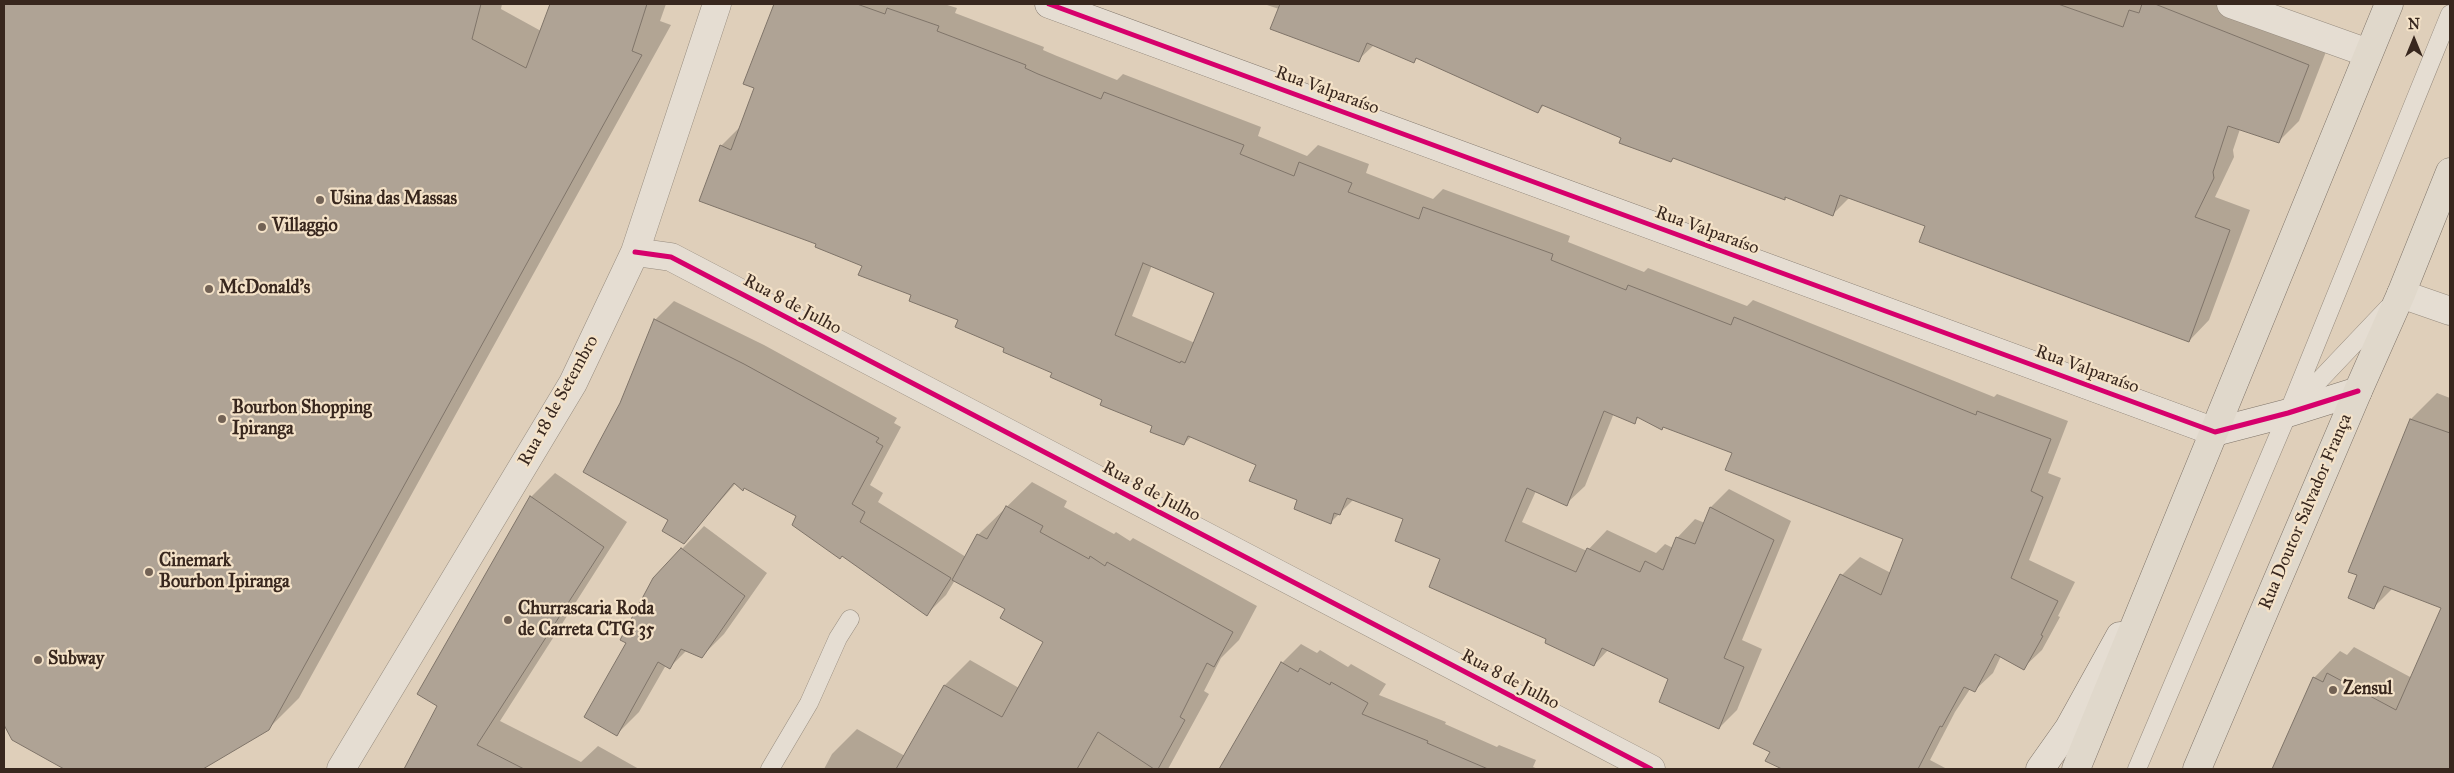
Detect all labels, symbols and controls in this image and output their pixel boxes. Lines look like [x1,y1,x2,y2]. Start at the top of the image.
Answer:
north arrow [2389,15,2439,65]
text: N [2408,16,2420,33]
street label: Rua Valparaíso [1272,62,1382,120]
place label: Usina das Massas [330,189,457,211]
marker: Usina das Massas [314,194,326,206]
street label: Rua Valparaíso [1652,202,1762,260]
place label: Villaggio [272,216,338,238]
marker: Villaggio [256,221,268,233]
street label: Rua 8 de Julho [739,270,845,340]
place label: McDonald's [219,278,310,300]
marker: McDonald's [203,283,215,295]
street label: Rua 18 de Setembro [514,332,604,470]
street label: Rua Valparaíso [2032,341,2142,399]
place label: Bourbon Shopping Ipiranga [232,398,372,440]
street label: Rua Doutor Salvador França [2255,411,2357,613]
marker: Bourbon Shopping Ipiranga [216,413,228,425]
street label: Rua 8 de Julho [1098,457,1204,527]
place label: Cinemark Bourbon Ipiranga [159,551,290,594]
marker: Cinemark Bourbon Ipiranga [143,566,155,578]
place label: Churrascaria Roda de Carreta CTG 35 [518,599,654,642]
marker: Churrascaria Roda de Carreta CTG 35 [502,614,514,626]
street label: Rua 8 de Julho [1457,645,1563,715]
place label: Subway [48,649,104,671]
marker: Subway [32,654,44,666]
place label: Zensul [2343,679,2392,701]
marker: Zensul [2327,684,2339,696]

